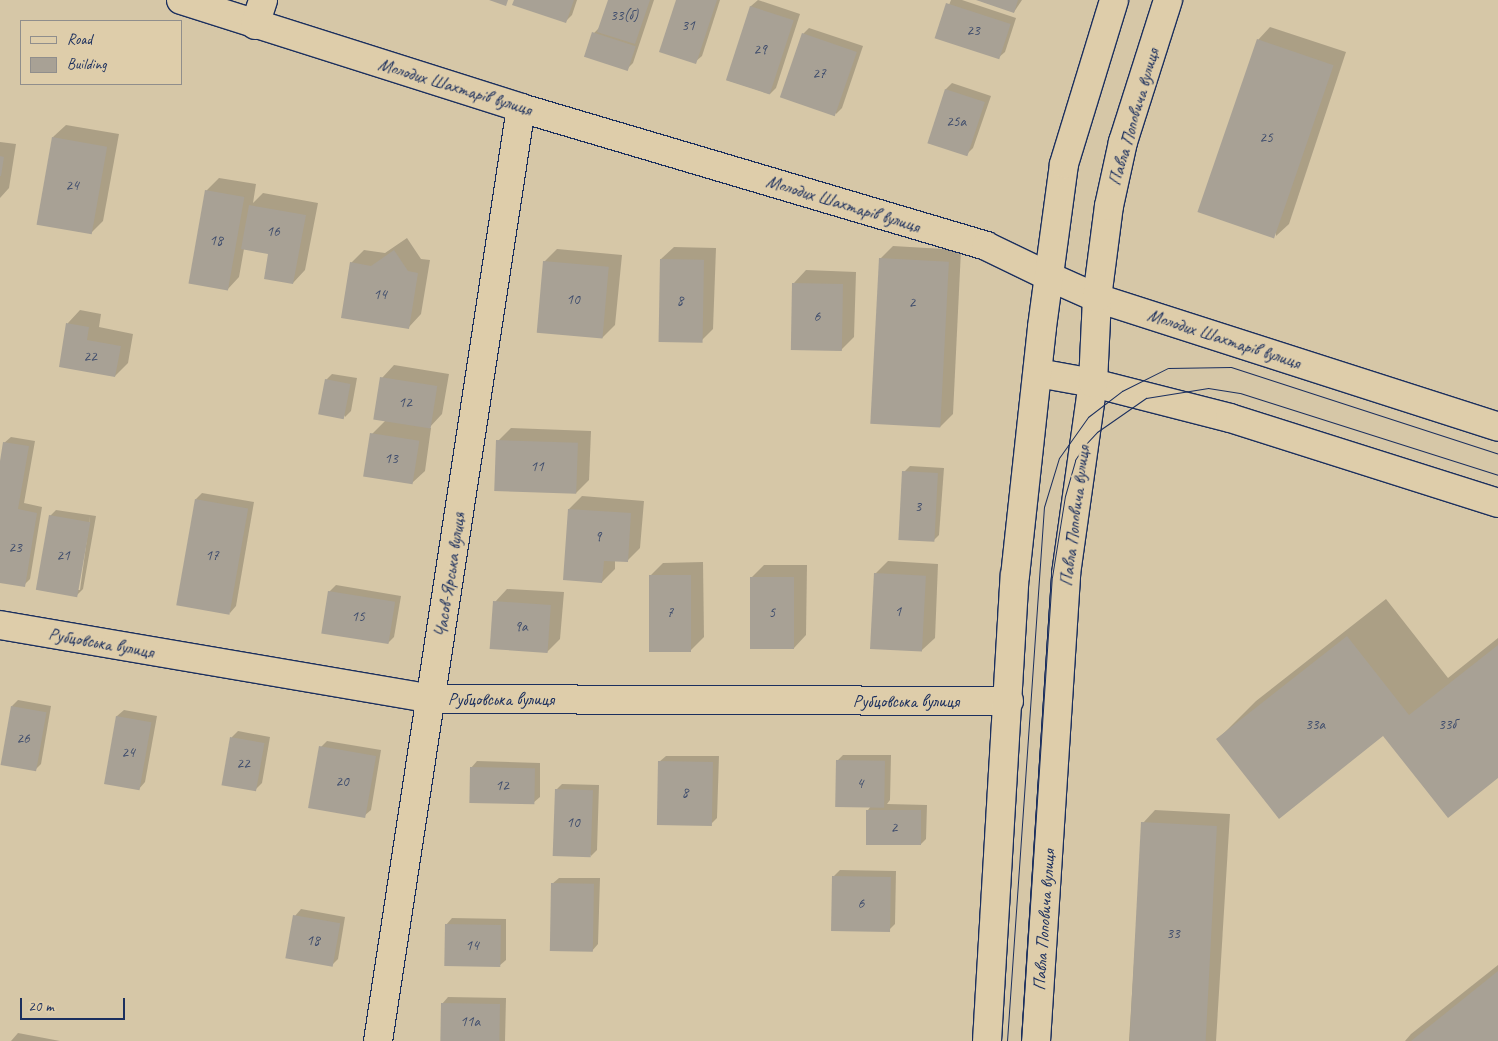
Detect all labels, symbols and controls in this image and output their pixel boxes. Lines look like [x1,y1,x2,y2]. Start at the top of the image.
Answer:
house number: 33(б) [610,7,638,25]
house number: 31 [681,17,695,35]
legend [20,20,182,85]
house number: 23 [966,22,980,40]
text: Road [67,30,92,49]
house number: 29 [753,41,767,59]
street label: Павла Поповича вулиця [1104,47,1164,187]
street label: Молодих Шахтарів вулиця [376,53,534,121]
text: Building [67,55,106,74]
house number: 27 [812,65,826,83]
house number: 25а [946,113,966,131]
house number: 25 [1259,129,1273,147]
street label: Молодих Шахтарів вулиця [764,170,922,238]
house number: 24 [65,177,79,195]
house number: 16 [266,223,280,241]
house number: 18 [209,232,223,250]
house number: 14 [373,286,387,304]
house number: 10 [566,291,580,309]
house number: 8 [677,292,683,310]
house number: 2 [909,294,915,312]
street label: Молодих Шахтарів вулиця [1145,304,1303,374]
house number: 6 [814,308,820,326]
house number: 22 [83,348,97,366]
house number: 12 [398,394,412,412]
street label: Павла Поповича вулиця [1056,446,1094,586]
house number: 13 [384,450,398,468]
house number: 11 [530,458,544,476]
house number: 3 [915,498,921,516]
street label: Часов-Ярська вулиця [429,511,471,639]
house number: 9 [595,528,601,546]
house number: 23 [8,539,22,557]
house number: 21 [56,547,70,565]
house number: 17 [205,547,219,565]
house number: 1 [895,603,901,621]
house number: 7 [667,604,673,622]
house number: 5 [769,604,775,622]
house number: 15 [351,608,365,626]
house number: 9а [514,618,528,636]
street label: Рубцовська вулиця [47,623,155,663]
street label: Рубцовська вулиця [448,688,554,710]
street label: Рубцовська вулиця [853,690,959,712]
house number: 33а [1305,716,1325,734]
house number: 33б [1438,716,1456,734]
house number: 26 [16,730,30,748]
house number: 24 [121,744,135,762]
house number: 22 [236,755,250,773]
house number: 20 [335,773,349,791]
house number: 4 [857,775,863,793]
house number: 12 [495,777,509,795]
house number: 8 [682,784,688,802]
house number: 10 [566,814,580,832]
house number: 2 [891,819,897,837]
street label: Павла Поповича вулиця [1028,850,1060,990]
house number: 6 [858,895,864,913]
house number: 33 [1166,925,1180,943]
house number: 18 [306,932,320,950]
house number: 14 [465,937,479,955]
scale bar [22,988,128,1020]
text: 20 m [28,997,54,1016]
house number: 11а [460,1013,480,1031]

